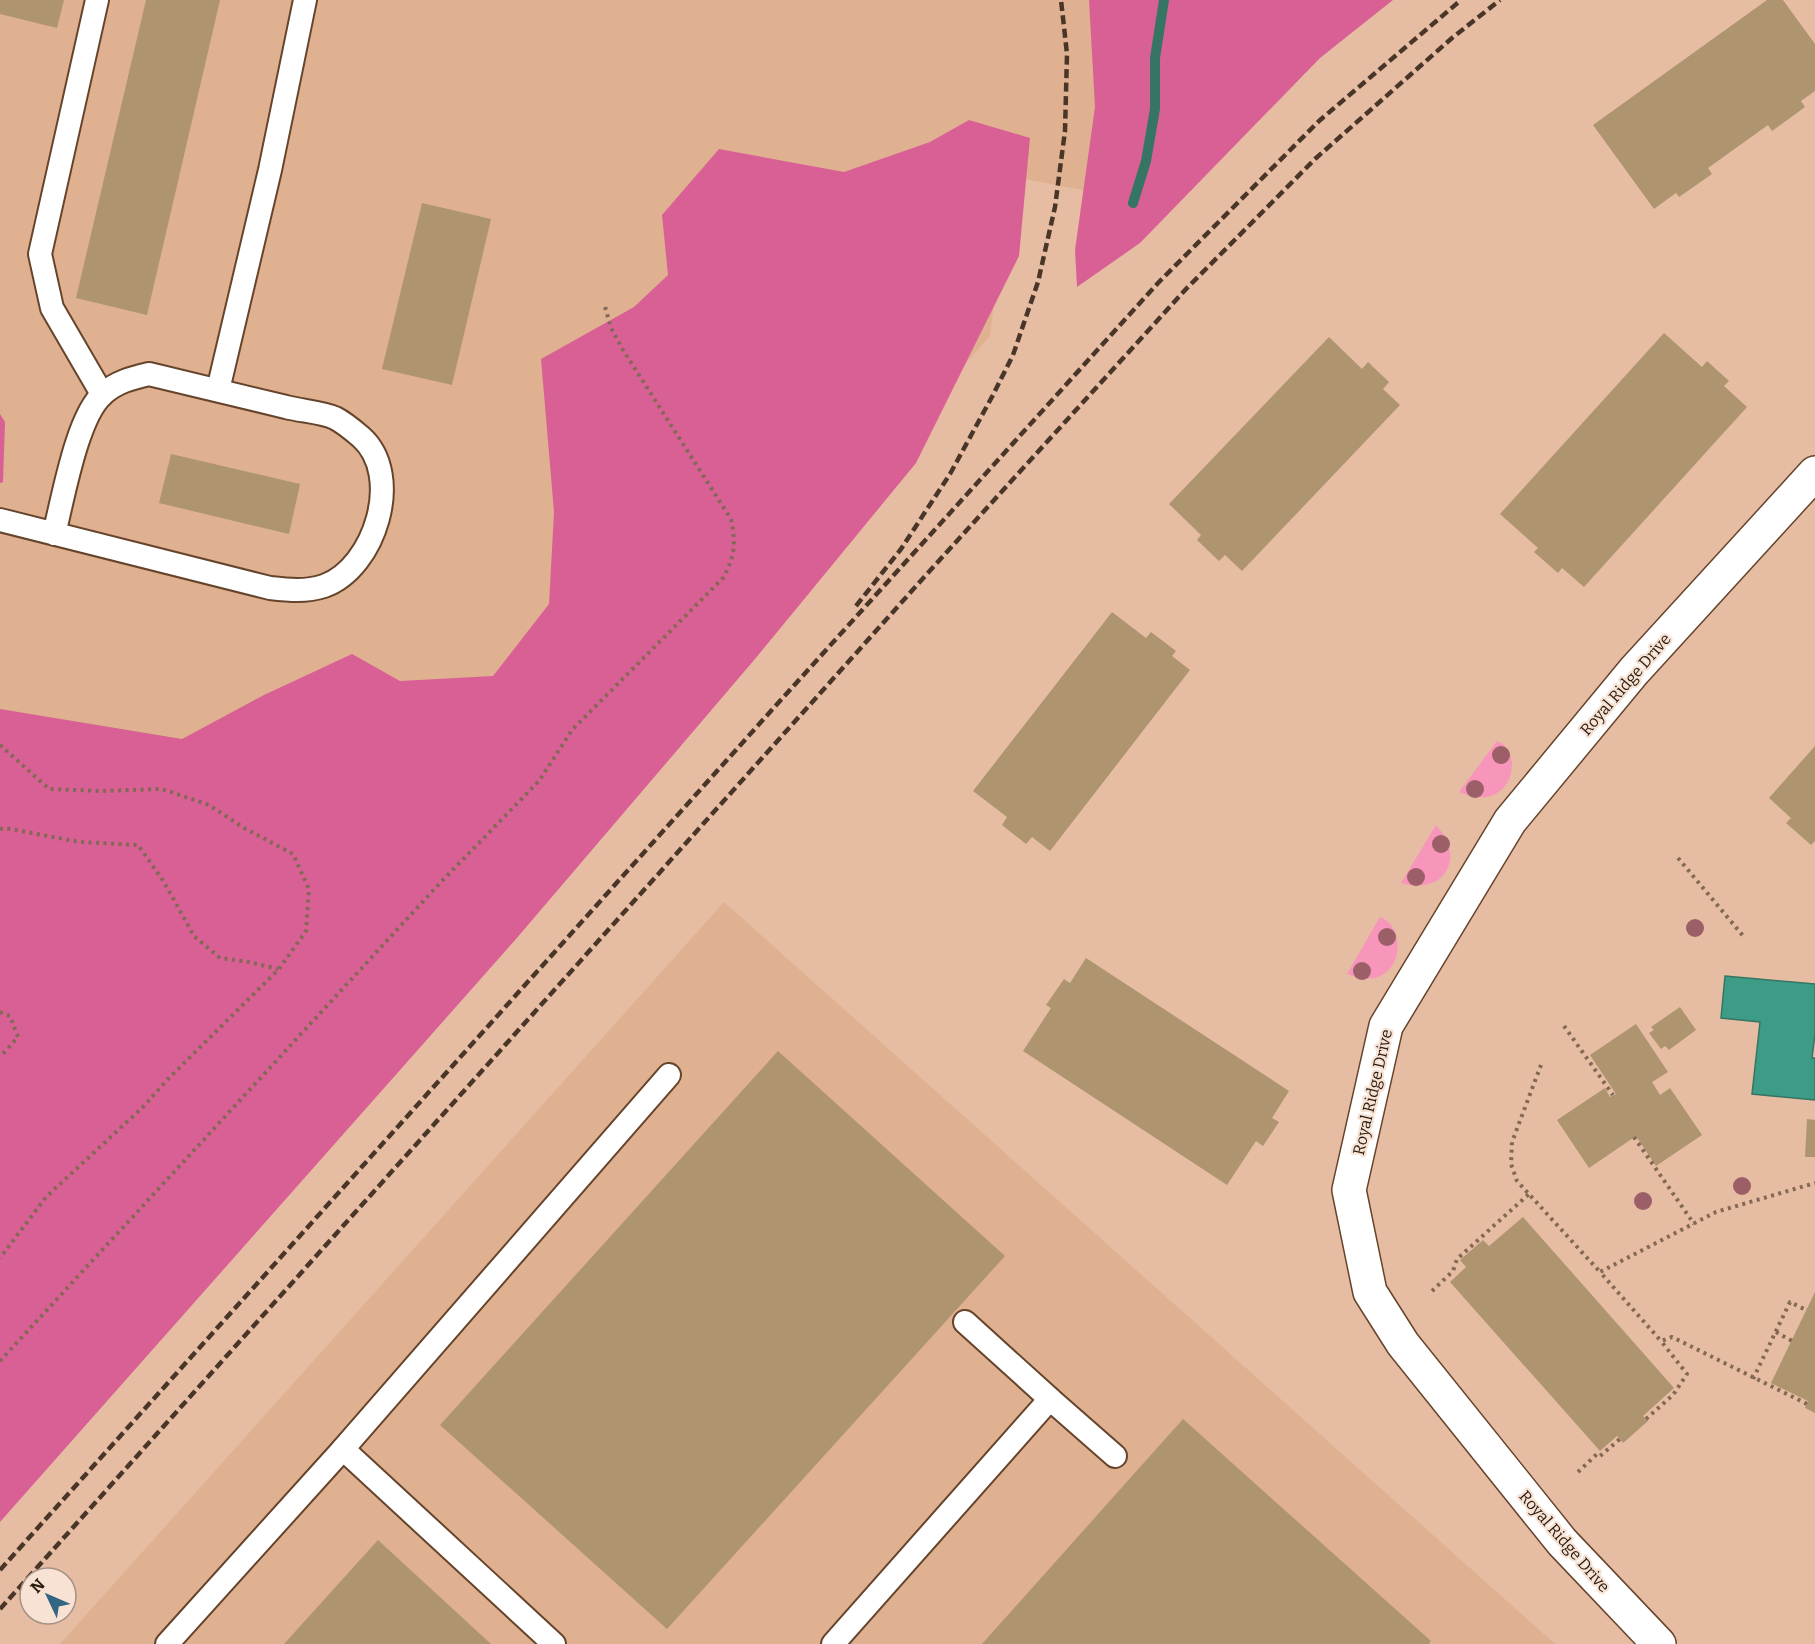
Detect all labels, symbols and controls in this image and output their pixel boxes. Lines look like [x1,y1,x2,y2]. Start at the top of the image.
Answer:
street label: Royal Ridge Drive [1576,630,1675,739]
street label: Royal Ridge Drive [1349,1027,1396,1157]
street label: Royal Ridge Drive [1515,1487,1614,1596]
north arrow [18,1566,78,1626]
text: N [26,1575,49,1597]

